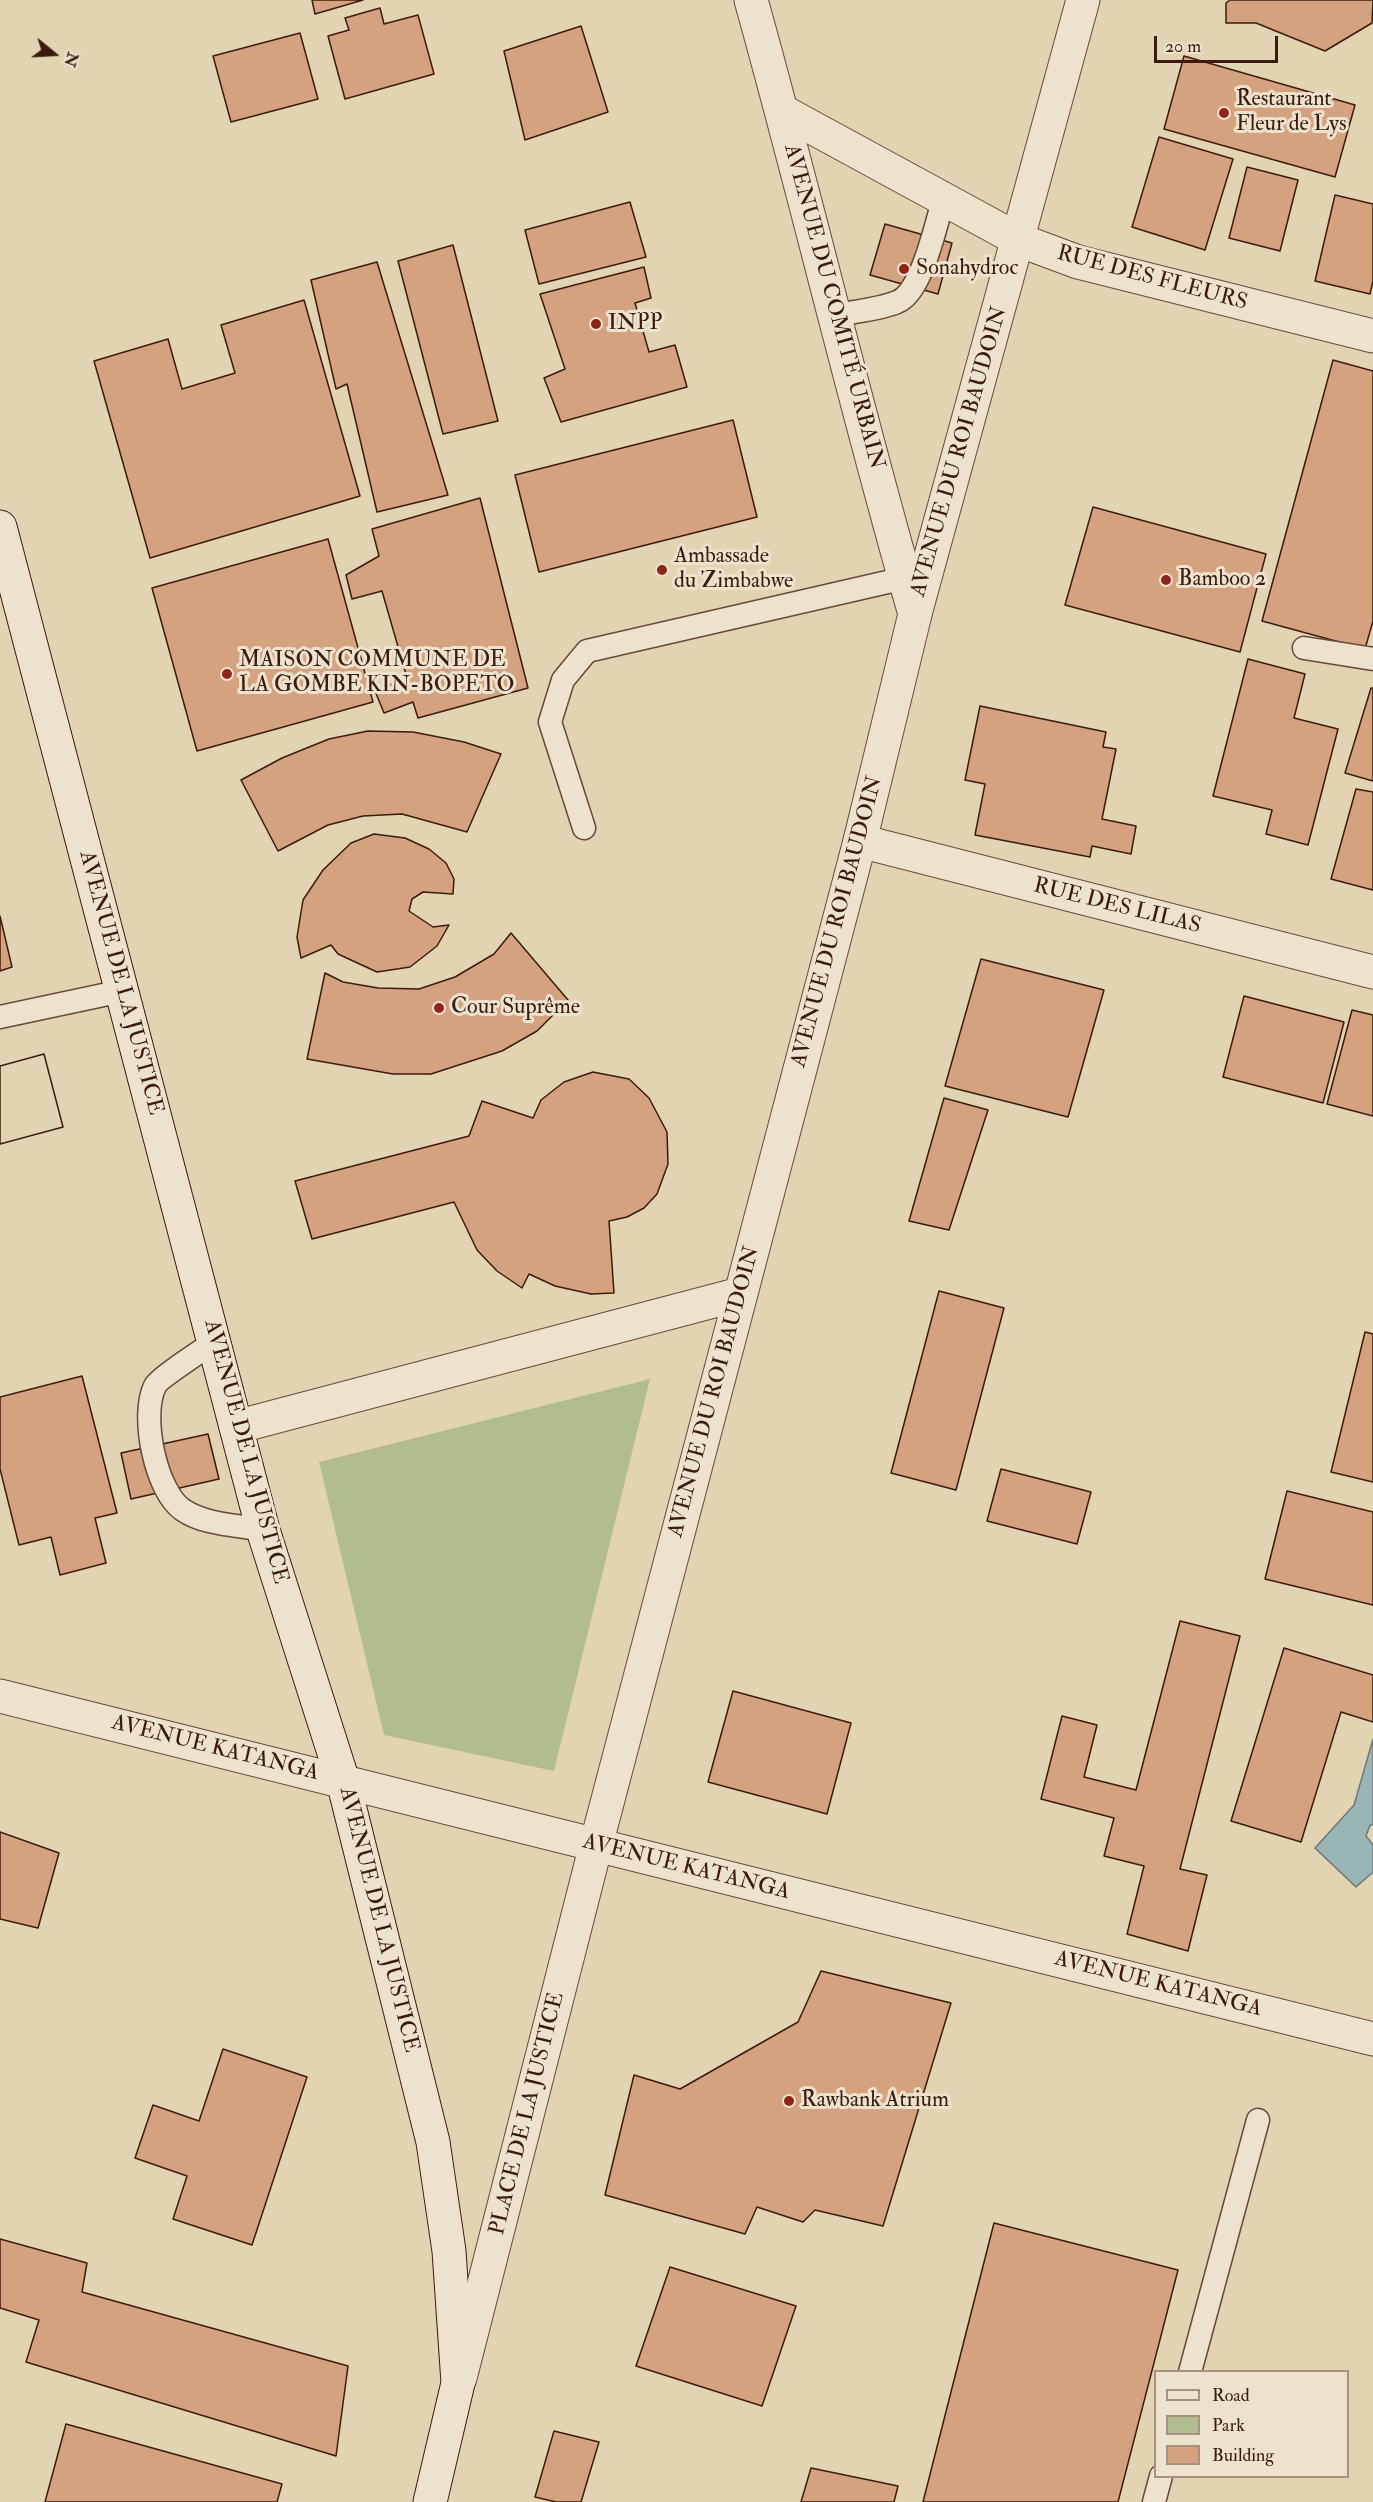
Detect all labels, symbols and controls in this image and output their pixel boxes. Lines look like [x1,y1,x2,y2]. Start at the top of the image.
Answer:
north arrow [24,24,84,84]
scale bar [1157,24,1282,62]
text: 20 m [1165,35,1201,58]
text: N [59,50,83,69]
place label: Restaurant Fleur de Lys [1236,87,1346,138]
marker: Restaurant Fleur de Lys [1217,106,1231,120]
street label: AVENUE DU COMITÉ URBAIN [777,142,889,472]
street label: RUE DES FLEURS [1054,241,1250,317]
place label: Sonahydroc [916,256,1018,282]
marker: Sonahydroc [897,262,911,276]
street label: AVENUE DU ROI BAUDOIN [906,304,1014,600]
place label: INPP [608,311,662,337]
marker: INPP [589,317,603,331]
place label: Ambassade du Zimbabwe [674,544,793,596]
marker: Ambassade du Zimbabwe [655,563,669,577]
place label: Bamboo 2 [1178,567,1266,593]
marker: Bamboo 2 [1159,573,1173,587]
place label: MAISON COMMUNE DE LA GOMBE KIN-BOPETO [239,648,515,700]
marker: MAISON COMMUNE DE LA GOMBE KIN-BOPETO [220,667,234,681]
street label: AVENUE DU ROI BAUDOIN [786,773,890,1071]
street label: AVENUE DE LA JUSTICE [72,848,168,1118]
street label: RUE DES LILAS [1030,873,1204,941]
place label: Cour Suprême [451,995,580,1021]
marker: Cour Suprême [432,1001,446,1015]
street label: AVENUE DU ROI BAUDOIN [663,1243,767,1541]
street label: AVENUE DE LA JUSTICE [197,1317,293,1587]
street label: AVENUE KATANGA [109,1710,321,1788]
street label: AVENUE DE LA JUSTICE [332,1785,424,2055]
street label: AVENUE KATANGA [580,1829,792,1907]
street label: AVENUE KATANGA [1052,1946,1264,2024]
street label: PLACE DE LA JUSTICE [485,1990,571,2238]
place label: Rawbank Atrium [801,2088,949,2114]
marker: Rawbank Atrium [782,2094,796,2108]
legend [1154,2370,1349,2478]
text: Road [1212,2384,1250,2407]
text: Park [1212,2414,1245,2437]
text: Building [1212,2444,1274,2467]

